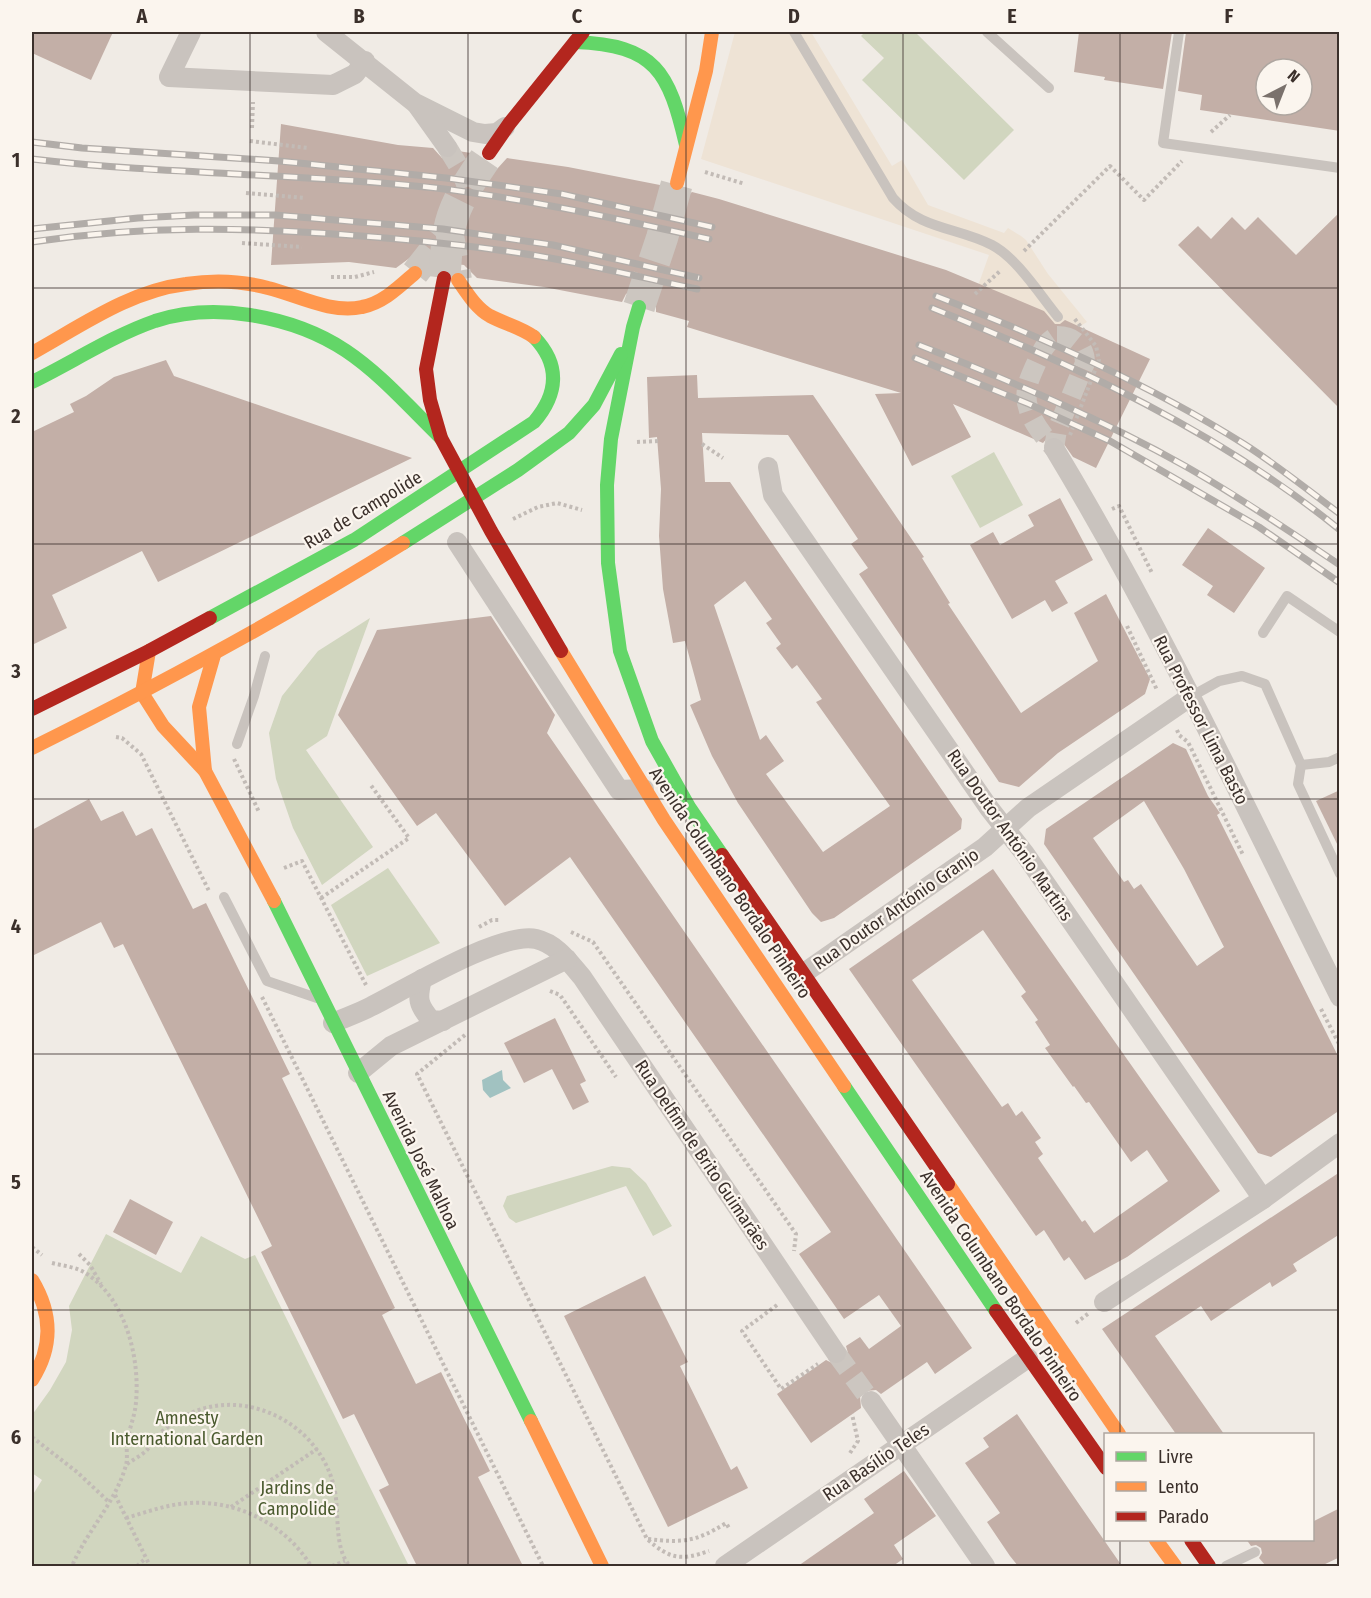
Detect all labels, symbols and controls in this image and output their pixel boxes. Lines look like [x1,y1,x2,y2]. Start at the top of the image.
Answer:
text: A [136,4,149,28]
text: B [353,4,365,28]
text: C [572,4,583,28]
text: D [788,4,800,28]
text: E [1007,4,1017,28]
text: F [1225,4,1234,28]
north arrow [1254,57,1314,117]
text: N [1284,66,1304,86]
text: 1 [12,148,20,172]
text: 2 [10,404,21,428]
street label: Rua de Campolide [300,466,426,554]
street label: Rua Professor Lima Basto [1149,632,1253,808]
text: 3 [10,659,21,683]
street label: Rua Doutor António Martins [942,745,1078,925]
street label: Avenida Columbano Bordalo Pinheiro [644,763,816,1003]
street label: Rua Doutor António Granjo [809,843,983,975]
text: 4 [11,914,21,938]
street label: Rua Delfim de Brito Guimarães [630,1056,774,1255]
street label: Avenida José Malhoa [378,1087,464,1233]
street label: Avenida Columbano Bordalo Pinheiro [915,1166,1087,1406]
text: 5 [11,1170,21,1194]
park label: Amnesty International Garden [110,1407,264,1450]
street label: Rua Basílio Teles [819,1418,934,1506]
text: 6 [11,1425,21,1449]
legend [1104,1433,1314,1541]
text: Livre [1158,1446,1193,1468]
text: Lento [1158,1476,1199,1498]
park label: Jardins de Campolide [258,1477,336,1520]
text: Parado [1158,1506,1209,1528]

